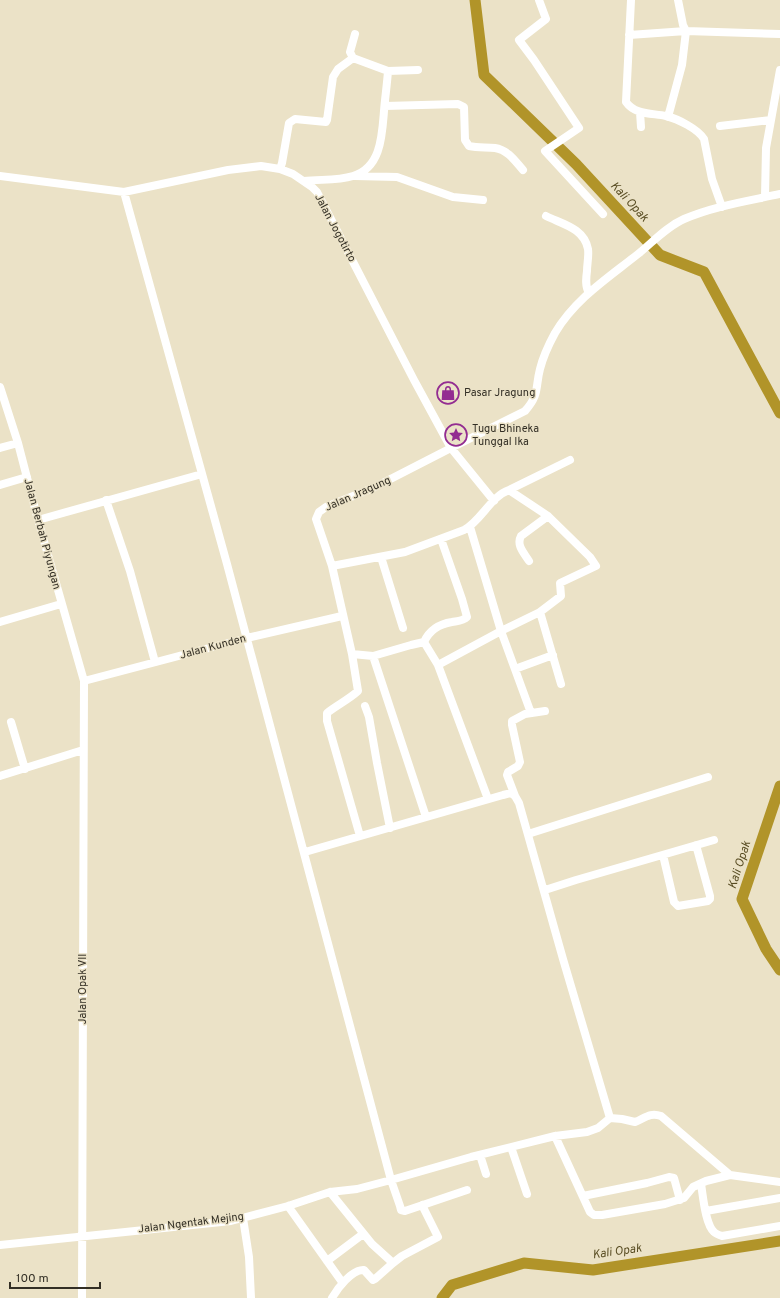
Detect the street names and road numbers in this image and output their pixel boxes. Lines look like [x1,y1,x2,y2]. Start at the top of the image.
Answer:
street label: Jalan Jogotirto [311,191,359,265]
street label: Jalan Jragung [323,473,393,515]
street label: Jalan Berbah Piyungan [20,477,64,591]
street label: Jalan Kunden [179,631,247,663]
street label: Jalan Opak VII [76,954,90,1024]
street label: Jalan Ngentak Mejing [137,1210,245,1236]

